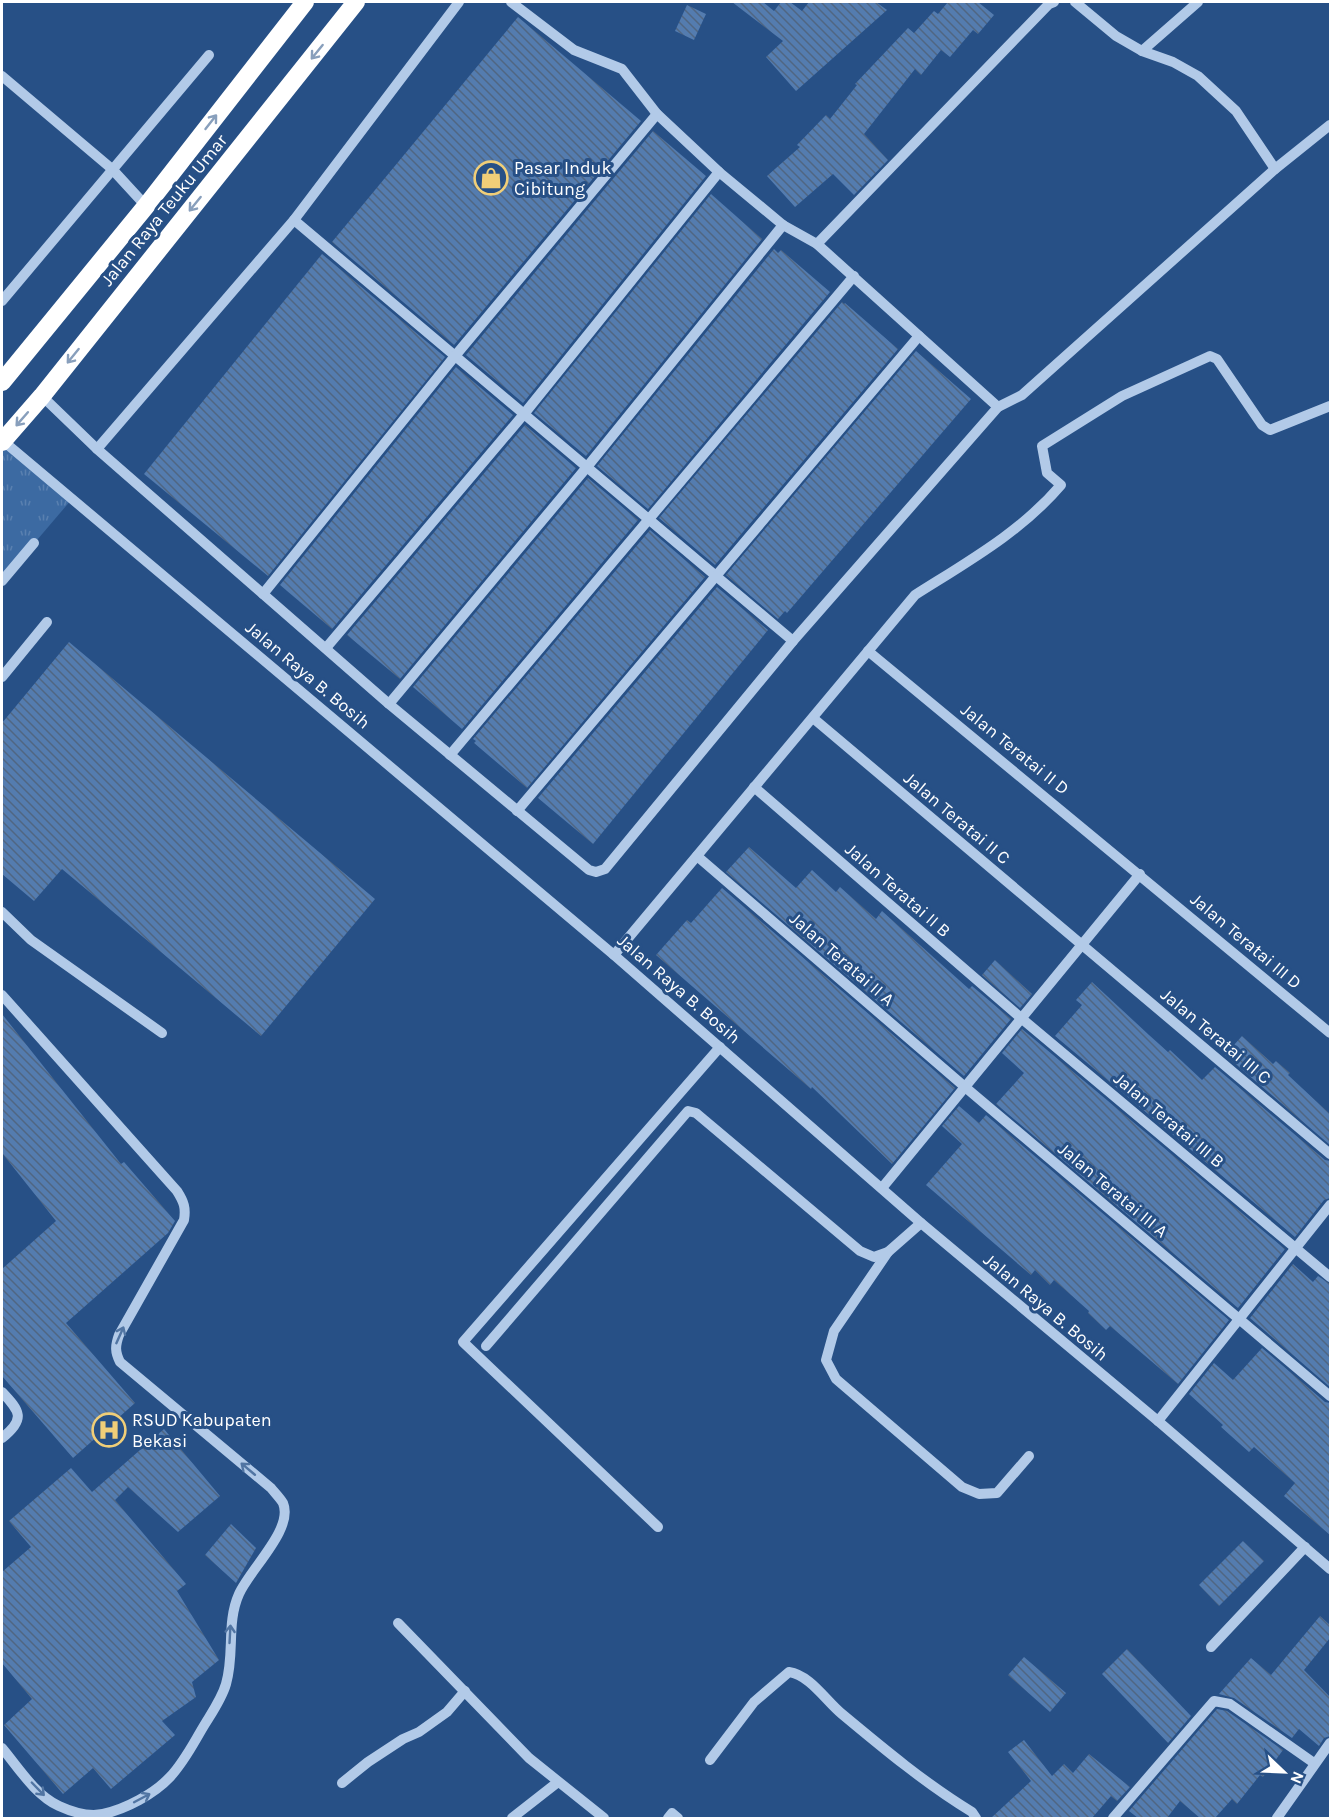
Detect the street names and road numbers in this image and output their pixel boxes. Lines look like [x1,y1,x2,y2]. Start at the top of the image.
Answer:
street label: Jalan Raya Teuku Umar [96,129,232,290]
street label: Jalan Raya B. Bosih [241,616,375,734]
street label: Jalan Teratai II D [956,699,1074,799]
street label: Jalan Teratai II C [899,767,1015,869]
street label: Jalan Teratai II B [841,838,955,942]
street label: Jalan Teratai III D [1186,888,1306,994]
street label: Jalan Teratai II A [785,908,899,1010]
street label: Jalan Raya B. Bosih [613,929,745,1049]
street label: Jalan Teratai III C [1156,983,1276,1089]
street label: Jalan Teratai III B [1109,1067,1229,1173]
street label: Jalan Teratai III A [1054,1138,1172,1242]
street label: Jalan Raya B. Bosih [979,1248,1113,1366]

